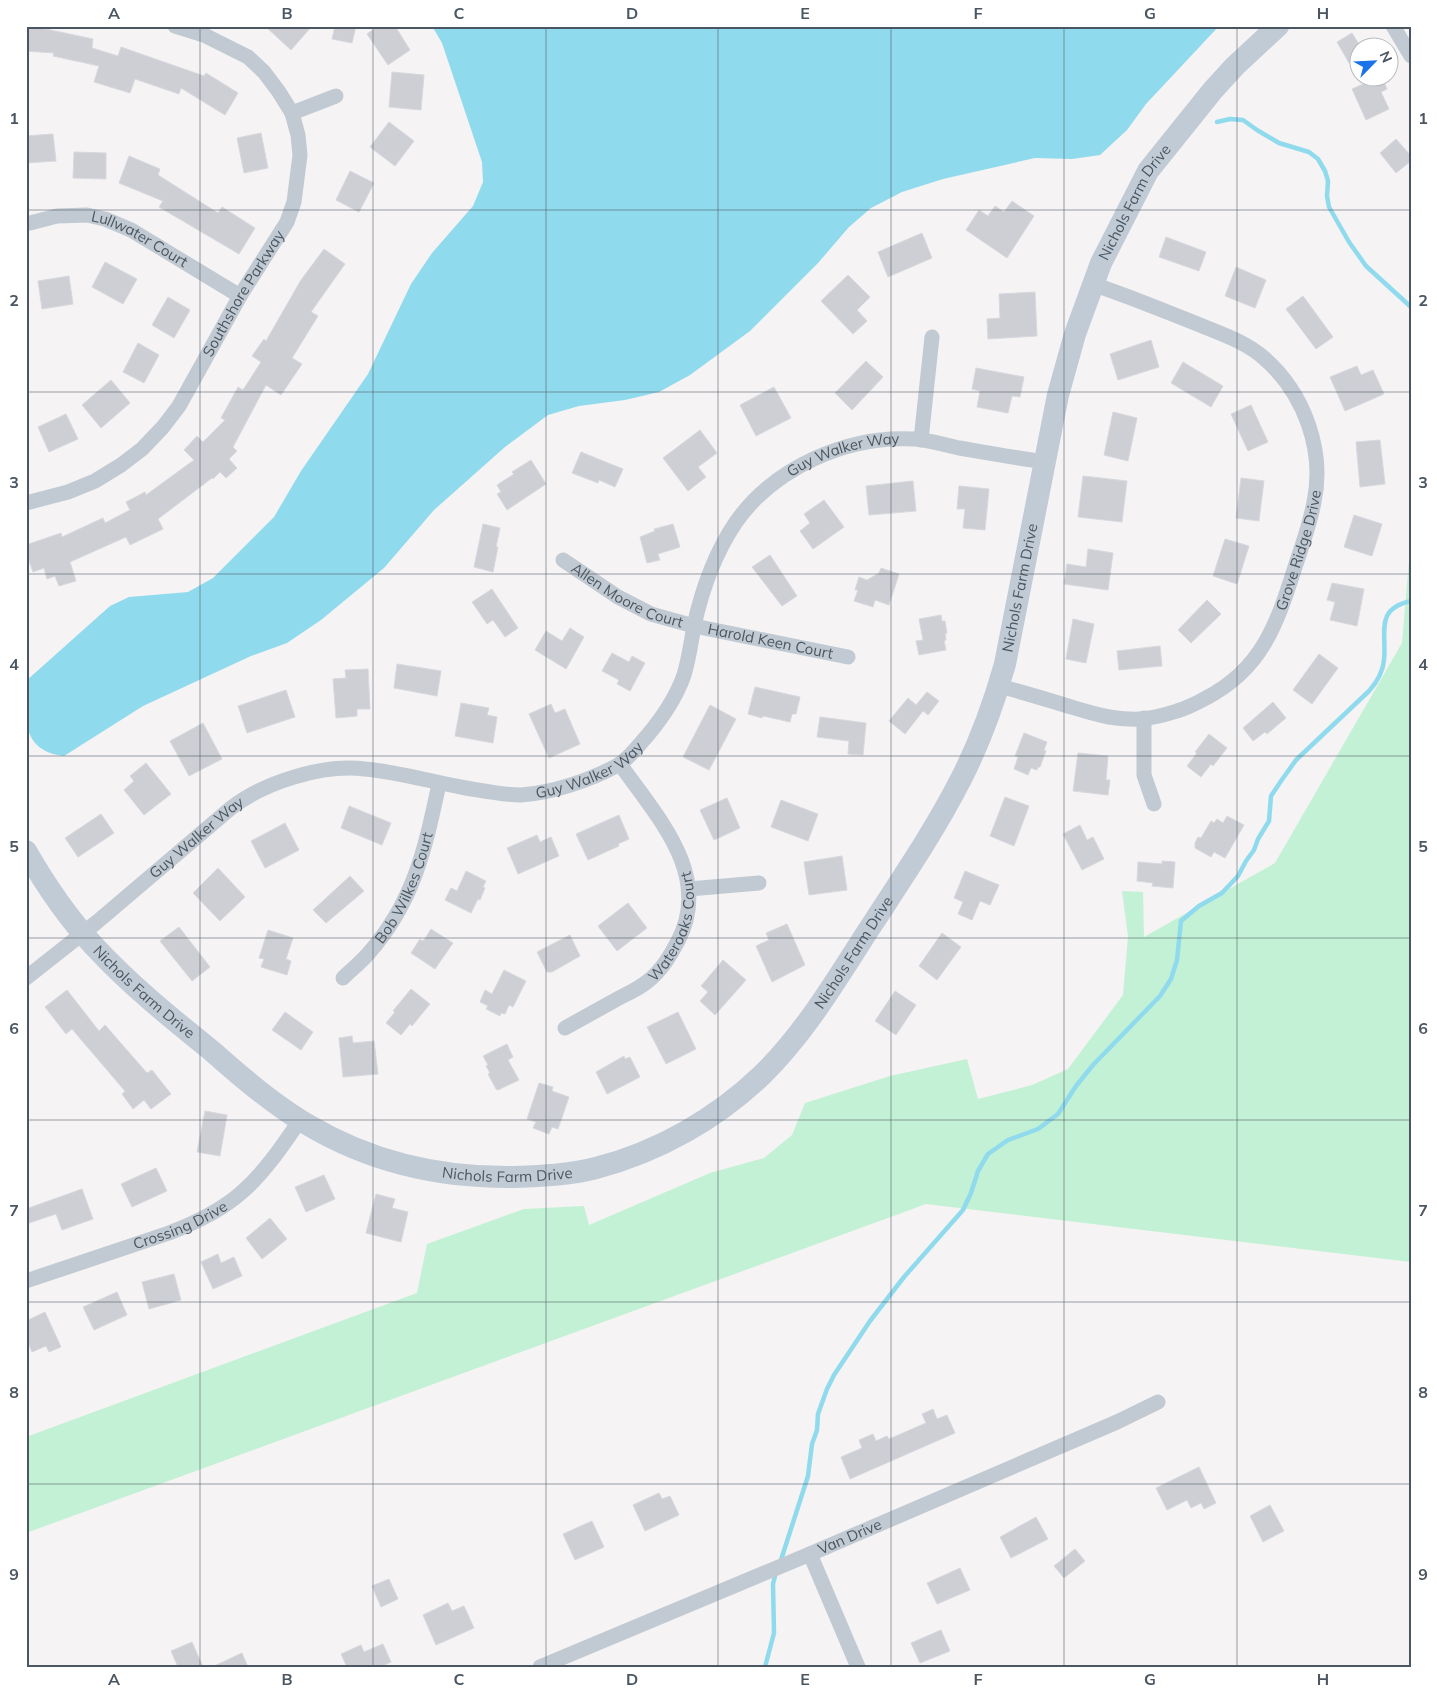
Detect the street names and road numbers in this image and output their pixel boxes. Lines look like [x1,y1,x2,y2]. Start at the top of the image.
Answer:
street label: Nichols Farm Drive [1094,140,1175,263]
street label: Lullwater Court [90,206,192,271]
street label: Southshore Parkway [198,227,288,360]
street label: Guy Walker Way [783,429,900,481]
street label: Grove Ridge Drive [1271,489,1325,613]
street label: Nichols Farm Drive [998,522,1041,654]
street label: Allen Moore Court [568,558,685,632]
street label: Harold Keen Court [706,619,835,663]
street label: Guy Walker Way [534,737,647,802]
street label: Guy Walker Way [145,792,247,882]
street label: Bob Wilkes Court [370,830,437,947]
street label: Wateroaks Court [644,870,698,985]
street label: Nichols Farm Drive [810,892,897,1012]
street label: Nichols Farm Drive [89,941,199,1042]
street label: Nichols Farm Drive [441,1162,574,1186]
street label: Crossing Drive [131,1196,231,1253]
street label: Van Drive [815,1514,884,1559]

